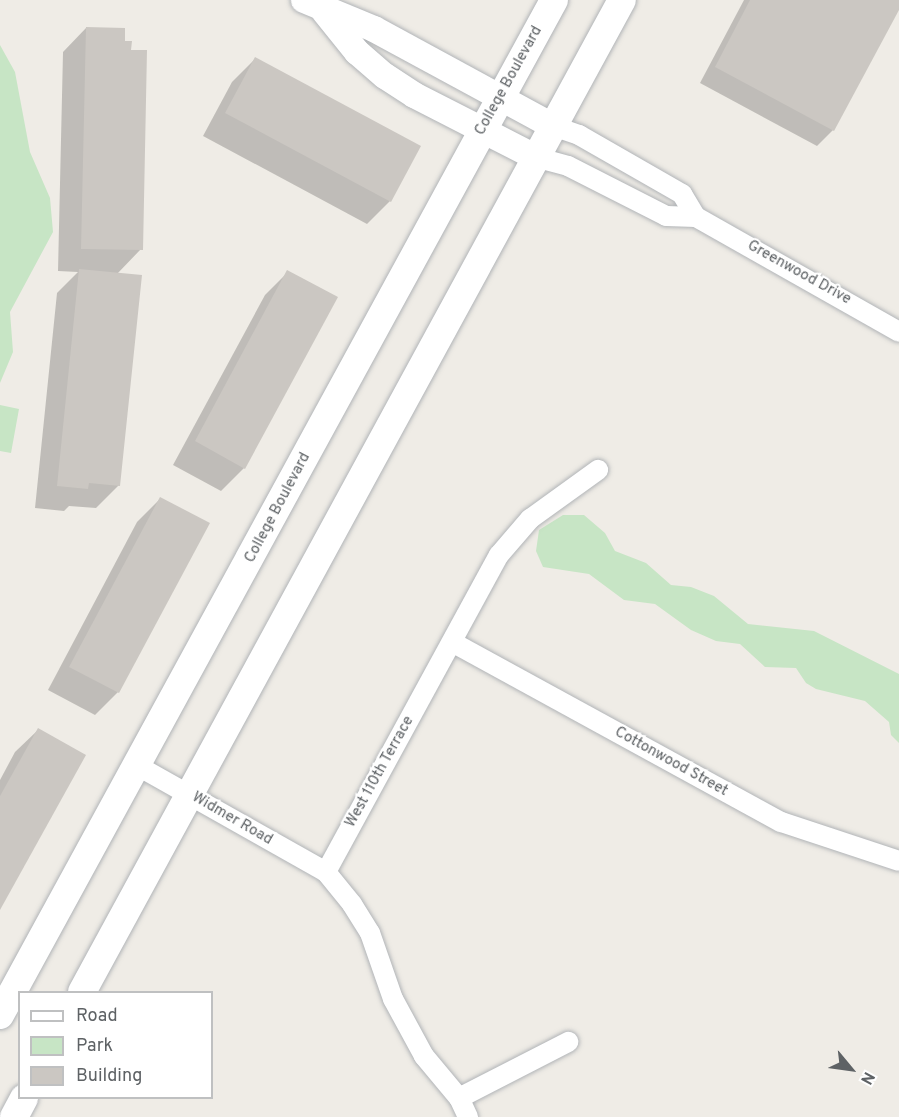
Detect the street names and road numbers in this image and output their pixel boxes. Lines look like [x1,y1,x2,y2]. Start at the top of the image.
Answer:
street label: College Boulevard [472,23,546,139]
street label: Greenwood Drive [744,237,854,309]
street label: College Boulevard [241,450,315,566]
street label: West 110th Terrace [342,713,418,831]
street label: Cottonwood Street [611,723,731,801]
street label: Widmer Road [188,789,276,849]

